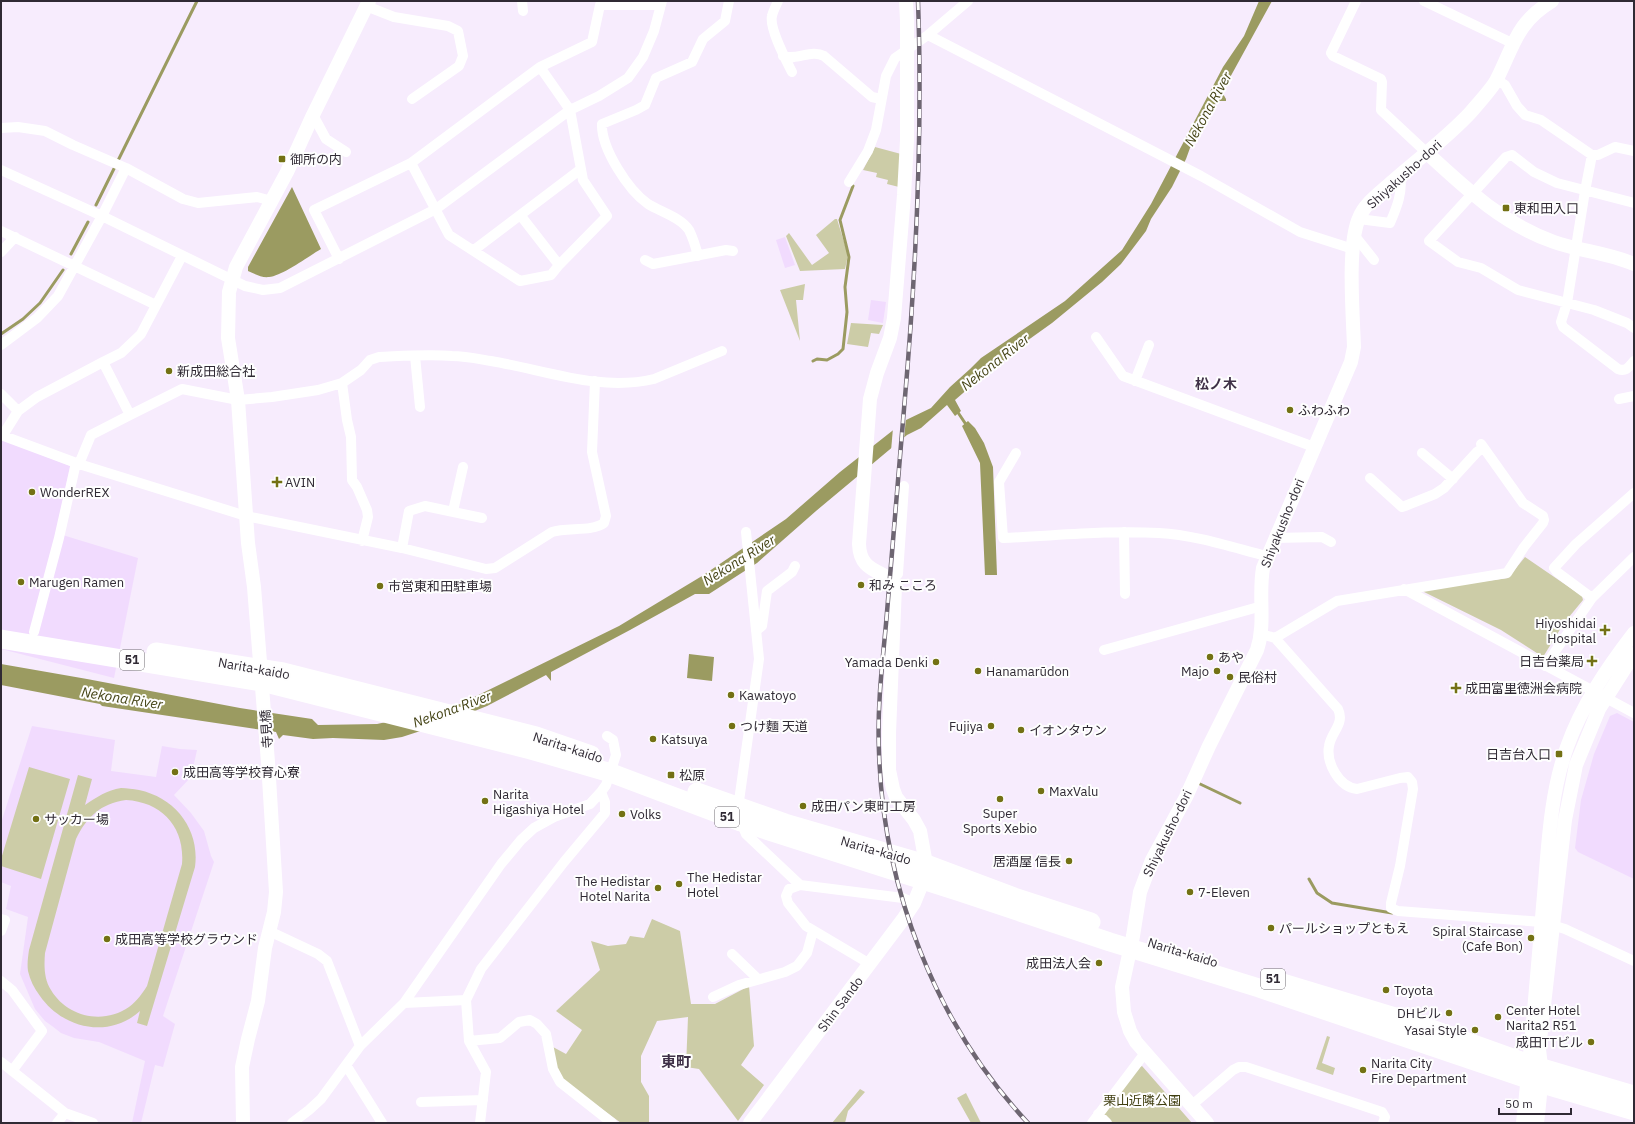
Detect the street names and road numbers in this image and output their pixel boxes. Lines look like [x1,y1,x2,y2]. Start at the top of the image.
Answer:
street label: Shiyakusho-dori [1363,136,1445,212]
street label: Shiyakusho-dori [1257,476,1308,570]
road number: 51 [120,650,144,670]
street label: Narita-kaido [217,654,291,683]
street label: 寺見橋 [257,709,276,749]
street label: Narita-kaido [531,728,605,767]
street label: Shiyakusho-dori [1139,787,1196,880]
road number: 51 [715,807,739,827]
street label: Narita-kaido [839,832,913,869]
street label: Narita-kaido [1146,934,1220,971]
road number: 51 [1261,969,1285,989]
street label: Shin Sando [814,973,867,1036]

